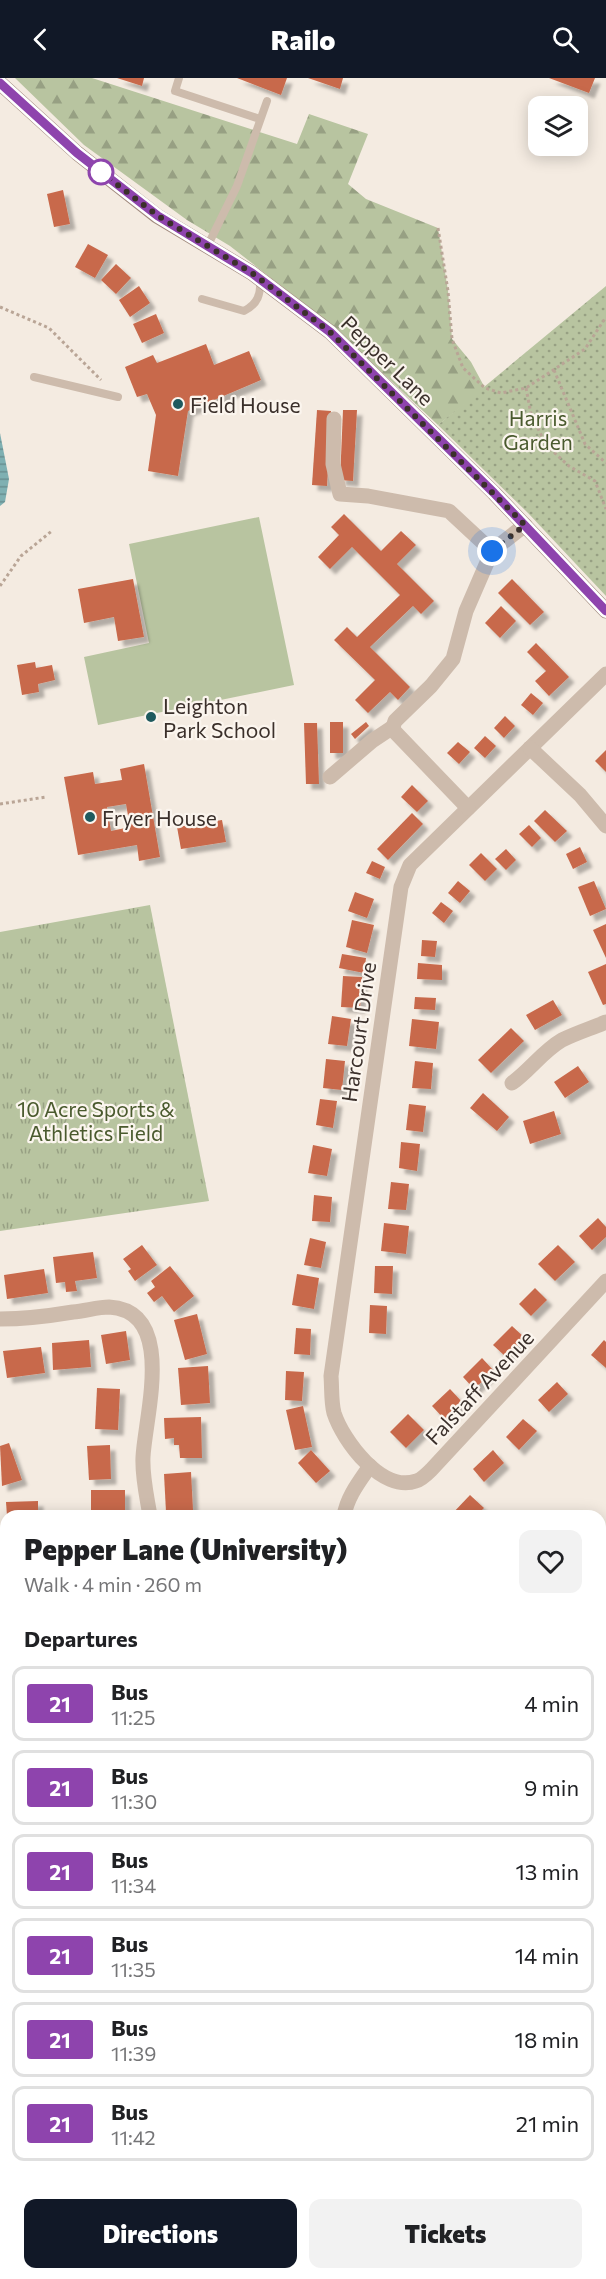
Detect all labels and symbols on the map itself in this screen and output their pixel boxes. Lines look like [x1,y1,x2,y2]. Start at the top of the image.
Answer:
unlabelled marker [88,159,114,185]
street label: Pepper Lane [337,310,439,410]
place label: Field House [190,392,301,417]
marker: Field House [171,397,185,411]
park label: Harris Garden [503,405,573,454]
your location [477,536,507,566]
place label: Leighton Park School [163,693,276,742]
marker: Leighton Park School [144,710,158,724]
place label: Fryer House [102,805,217,830]
marker: Fryer House [83,810,97,824]
street label: Harcourt Drive [336,960,380,1104]
park label: 10 Acre Sports & Athletics Field [17,1096,175,1145]
street label: Falstaff Avenue [420,1325,538,1449]

